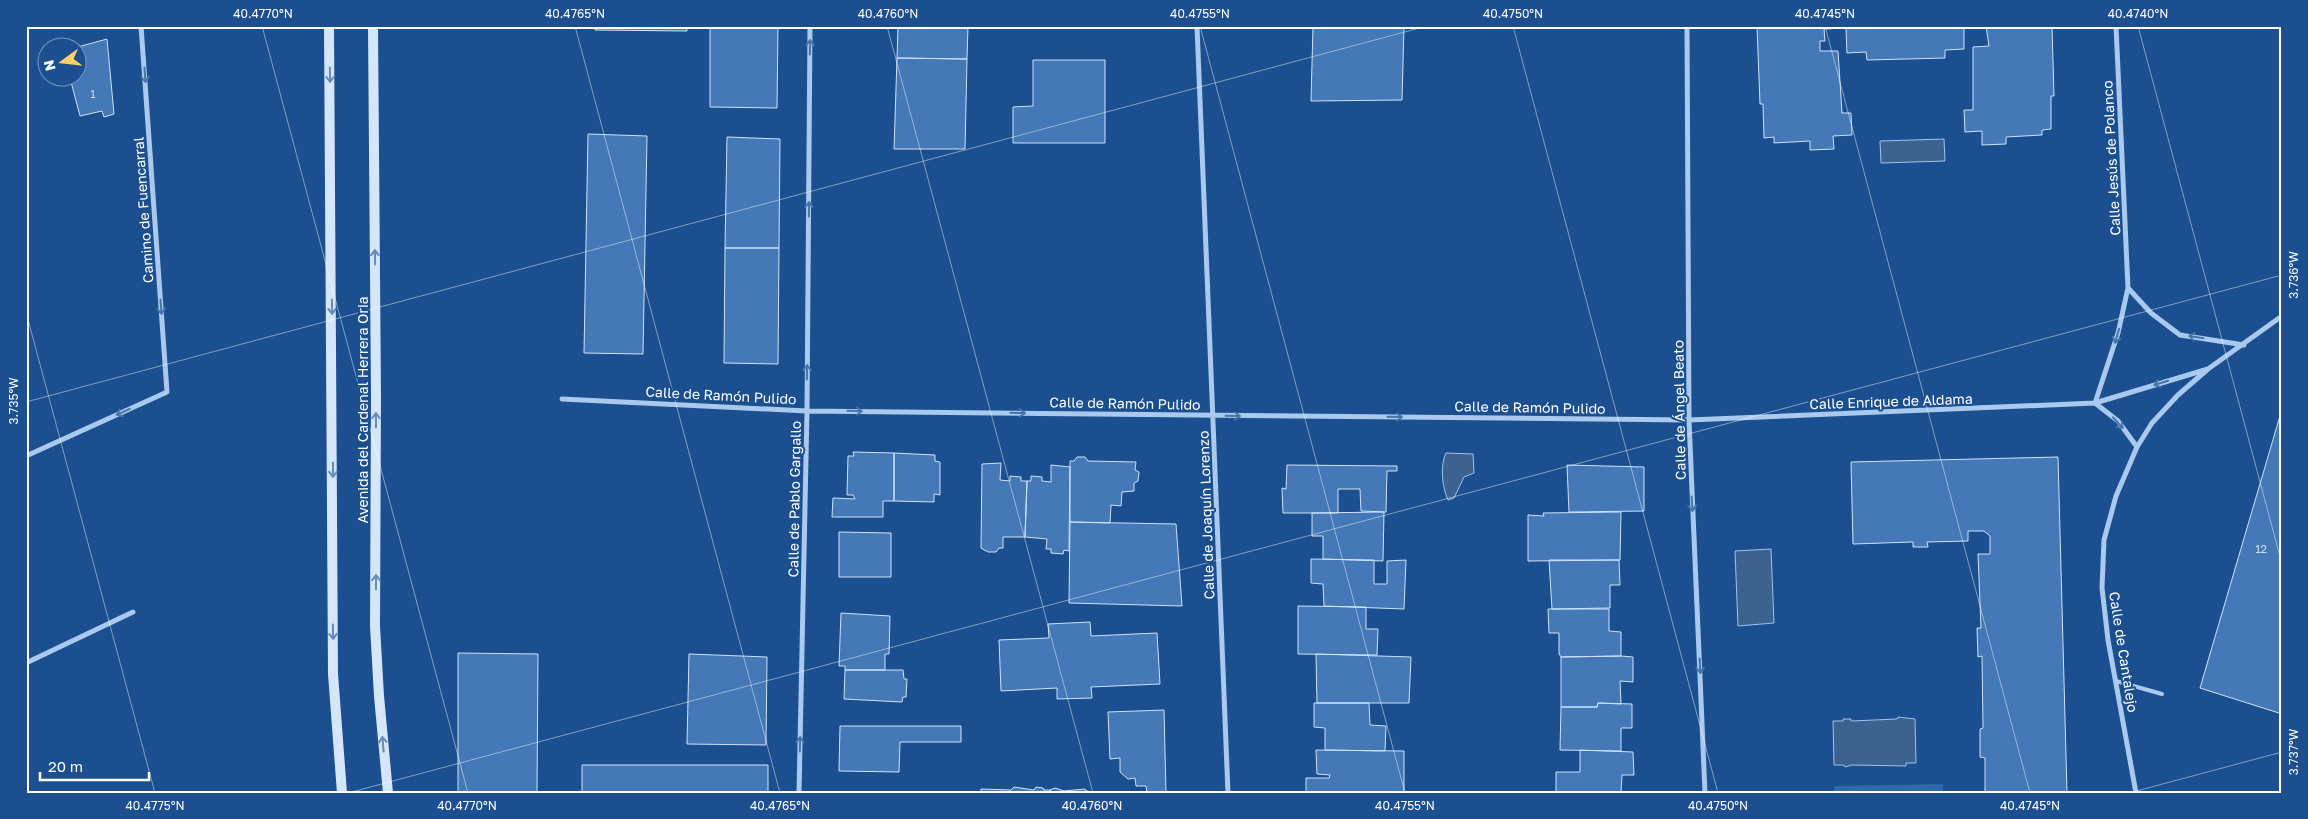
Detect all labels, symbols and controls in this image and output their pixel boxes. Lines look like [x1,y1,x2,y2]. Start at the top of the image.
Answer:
text: 40.4770°N [233,6,293,21]
text: 40.4765°N [545,6,605,21]
text: 40.4760°N [858,6,918,21]
text: 40.4755°N [1170,6,1230,21]
text: 40.4750°N [1483,6,1543,21]
text: 40.4745°N [1795,6,1855,21]
text: 40.4740°N [2108,6,2168,21]
north arrow [38,38,88,88]
one-way arrow [805,39,815,55]
text: N [39,58,59,73]
one-way arrow [325,66,335,83]
one-way arrow [140,67,149,83]
street label: Calle Jesús de Polanco [2098,80,2124,236]
house number: 1 [90,87,96,100]
street label: Camino de Fuencarral [129,136,157,284]
one-way arrow [804,201,813,217]
one-way arrow [370,249,380,266]
text: 3.736°W [2286,251,2301,299]
street label: Avenida del Cardenal Herrera Oria [354,296,371,524]
one-way arrow [156,299,166,315]
one-way arrow [327,299,337,315]
one-way arrow [2111,327,2121,343]
one-way arrow [2188,332,2204,342]
street label: Calle de Ángel Beato [1669,340,1689,480]
one-way arrow [802,364,812,380]
text: 3.735°W [6,377,21,425]
one-way arrow [2153,379,2169,389]
street label: Calle de Ramón Pulido [645,383,797,407]
street label: Calle Enrique de Aldama [1809,390,1973,412]
street label: Calle de Ramón Pulido [1049,393,1201,413]
street label: Calle de Ramón Pulido [1454,397,1606,417]
one-way arrow [847,406,863,416]
one-way arrow [116,408,131,418]
one-way arrow [1010,408,1026,418]
one-way arrow [1224,411,1241,421]
one-way arrow [371,412,381,428]
one-way arrow [1387,413,1403,422]
one-way arrow [2112,417,2124,429]
street label: Calle de Pablo Gargallo [784,420,804,578]
street label: Calle de Joaquín Lorenzo [1195,430,1217,600]
one-way arrow [328,462,338,478]
one-way arrow [1688,496,1697,512]
house number: 12 [2255,542,2267,555]
one-way arrow [371,574,381,590]
street label: Calle de Cantalejo [2106,590,2142,714]
one-way arrow [328,624,338,640]
one-way arrow [1695,658,1704,674]
text: 3.737°W [2286,728,2301,775]
one-way arrow [795,736,805,752]
one-way arrow [378,737,388,753]
scale bar [40,749,149,781]
text: 20 m [48,757,83,775]
text: 40.4775°N [125,798,185,813]
text: 40.4770°N [437,798,497,813]
text: 40.4765°N [750,798,810,813]
text: 40.4760°N [1062,798,1122,813]
text: 40.4755°N [1375,798,1435,813]
text: 40.4750°N [1688,798,1748,813]
text: 40.4745°N [2000,798,2060,813]

